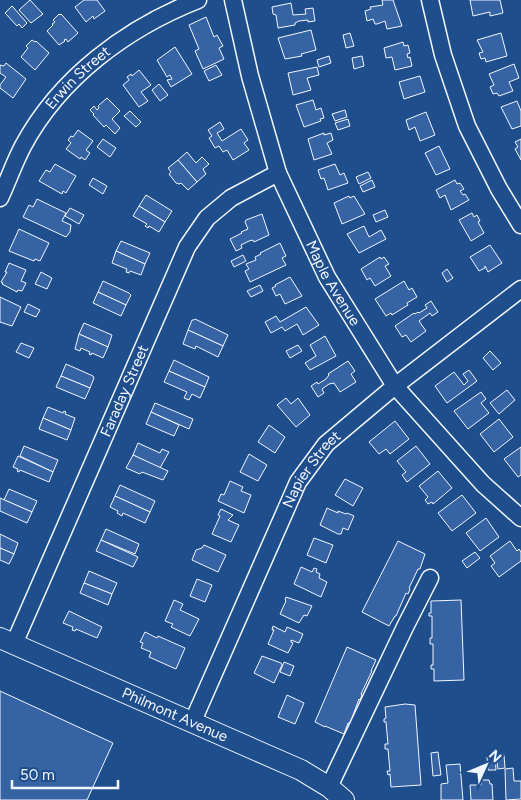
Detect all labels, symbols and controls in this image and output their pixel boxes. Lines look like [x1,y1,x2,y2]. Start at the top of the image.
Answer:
street label: Erwin Street [41,42,114,113]
street label: Maple Avenue [302,237,364,329]
street label: Faraday Street [96,342,152,440]
street label: Napier Street [279,427,344,511]
street label: Philmont Avenue [119,684,231,746]
north arrow [461,740,511,790]
text: N [485,747,505,766]
scale bar [12,758,119,790]
text: 50 m [20,766,55,784]

